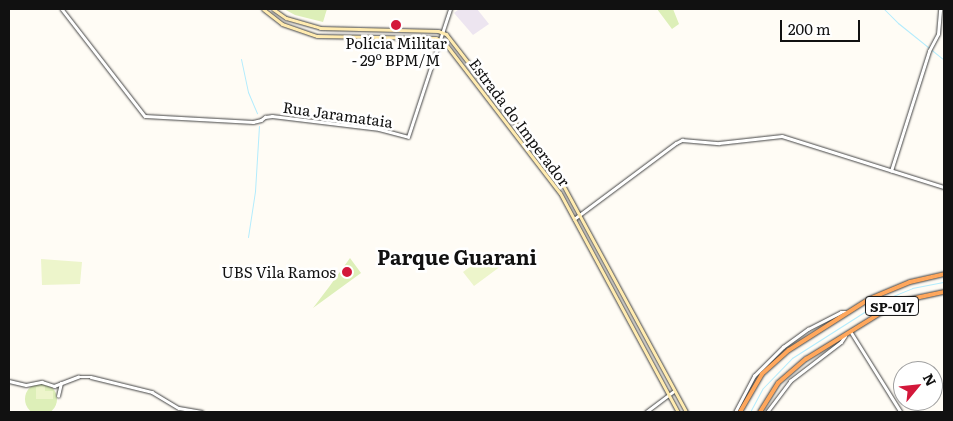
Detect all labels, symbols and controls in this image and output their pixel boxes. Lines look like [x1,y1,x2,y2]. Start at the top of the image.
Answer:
scale bar [783,10,863,42]
text: 200 m [788,17,831,40]
marker: Polícia Militar - 29º BPM/M [390,19,402,31]
place label: Polícia Militar - 29º BPM/M [345,33,447,68]
street label: Estrada do Imperador [466,55,574,189]
street label: Rua Jaramataia [282,97,394,131]
district label: Parque Guarani [377,244,537,268]
place label: UBS Vila Ramos [222,263,336,281]
marker: UBS Vila Ramos [340,265,354,279]
road number: SP-017 [864,294,920,318]
north arrow [893,361,943,411]
text: N [919,370,942,389]

